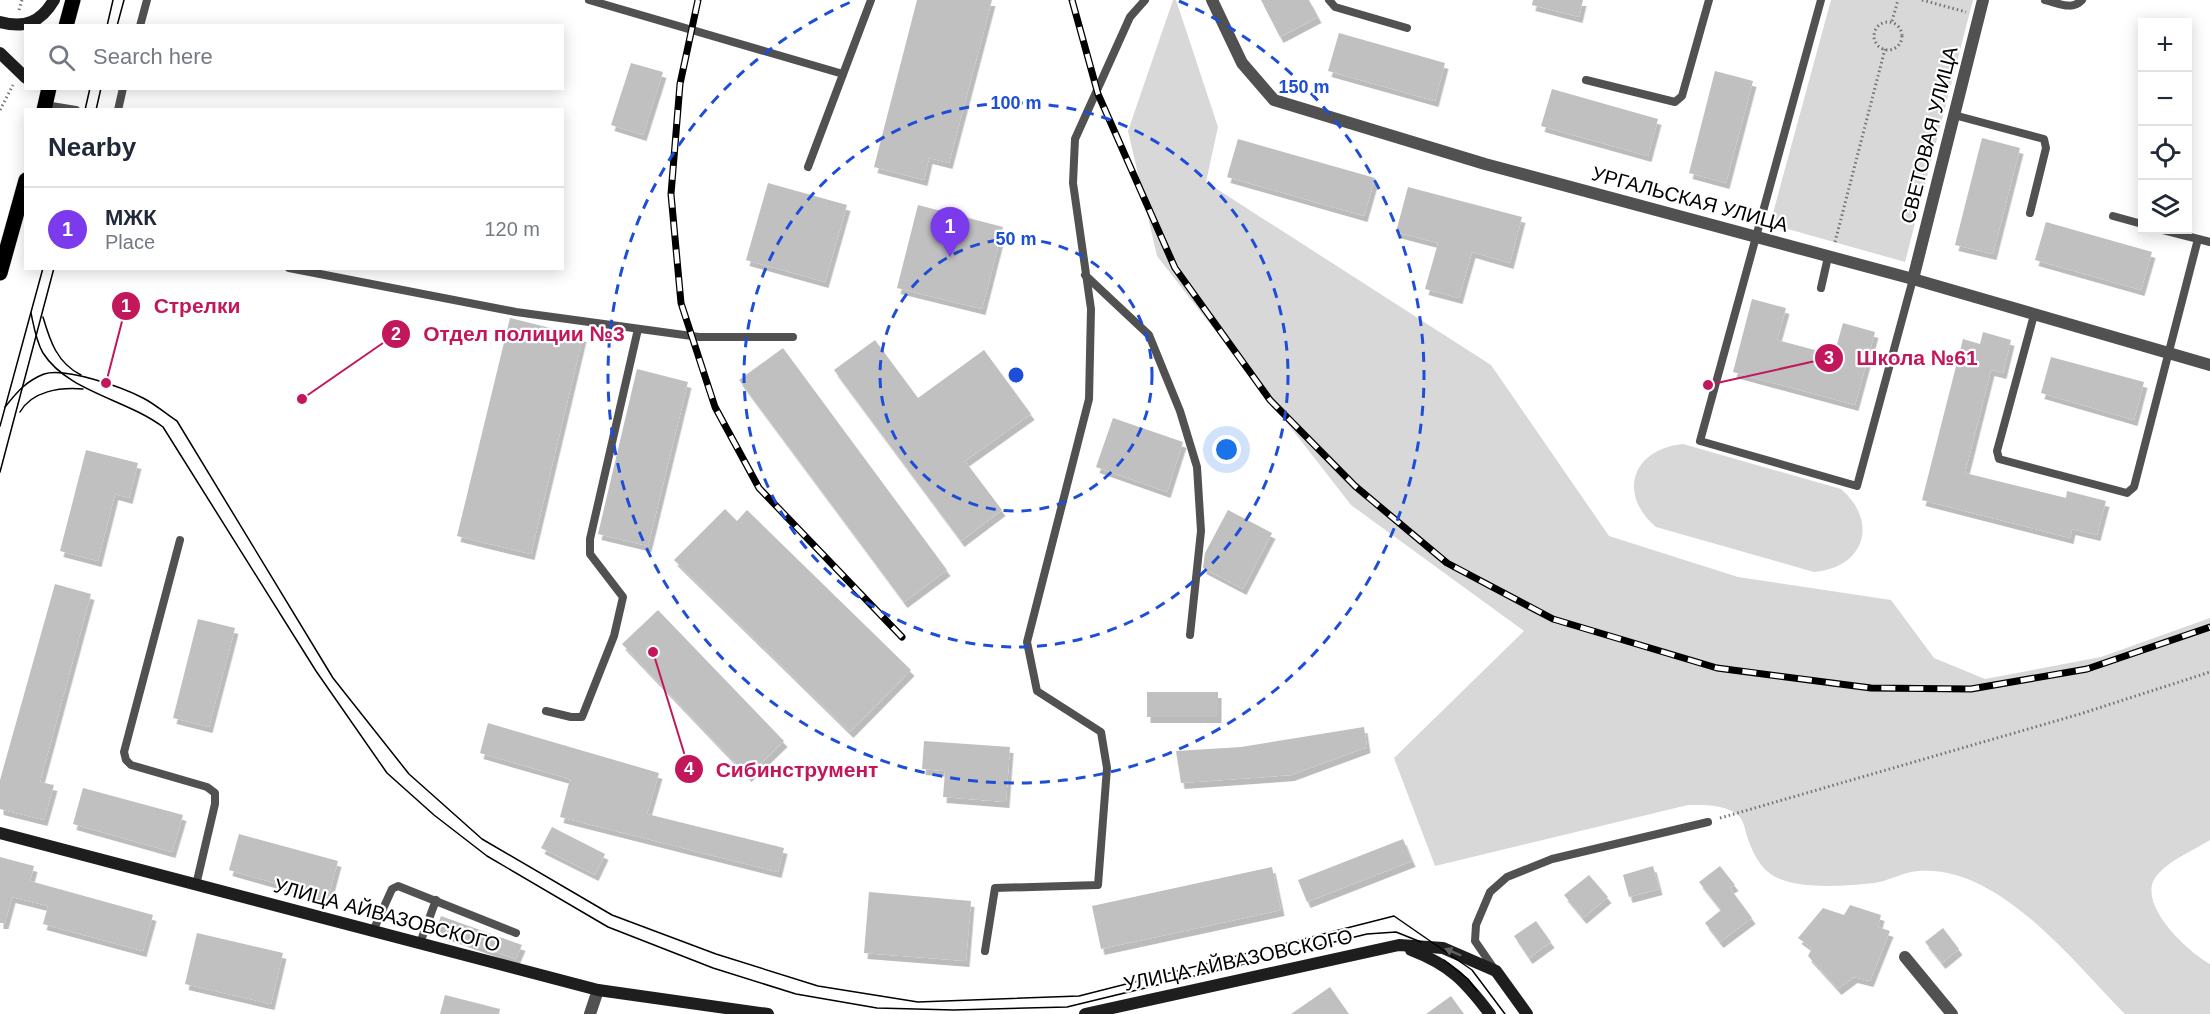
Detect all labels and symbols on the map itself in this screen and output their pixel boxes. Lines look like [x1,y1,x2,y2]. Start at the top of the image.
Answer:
street label: СВЕТОВАЯ УЛИЦА [1896,44,1962,226]
text: 150 m [1278,77,1330,97]
text: 100 m [990,93,1042,113]
street label: УРГАЛЬСКАЯ УЛИЦА [1589,162,1791,236]
pin: 1 [930,208,970,257]
text: 50 m [995,229,1037,249]
callout: Стрелки [111,286,252,325]
text: Стрелки [154,294,240,317]
text: 1 [121,296,131,316]
callout: Отдел полиции №3 [381,314,637,353]
text: Отдел полиции №3 [423,322,625,345]
text: 2 [391,324,401,344]
callout: Школа №61 [1814,338,1989,377]
text: Школа №61 [1856,346,1978,369]
text: 3 [1824,348,1834,368]
centre of rings [1006,365,1026,385]
your location [1212,435,1241,464]
callout: Сибинструмент [674,750,890,789]
text: Сибинструмент [716,758,878,781]
text: 4 [684,759,694,779]
street label: УЛИЦА АЙВАЗОВСКОГО [271,873,503,956]
street label: УЛИЦА АЙВАЗОВСКОГО [1121,924,1354,995]
one-way arrow [1443,947,1461,957]

